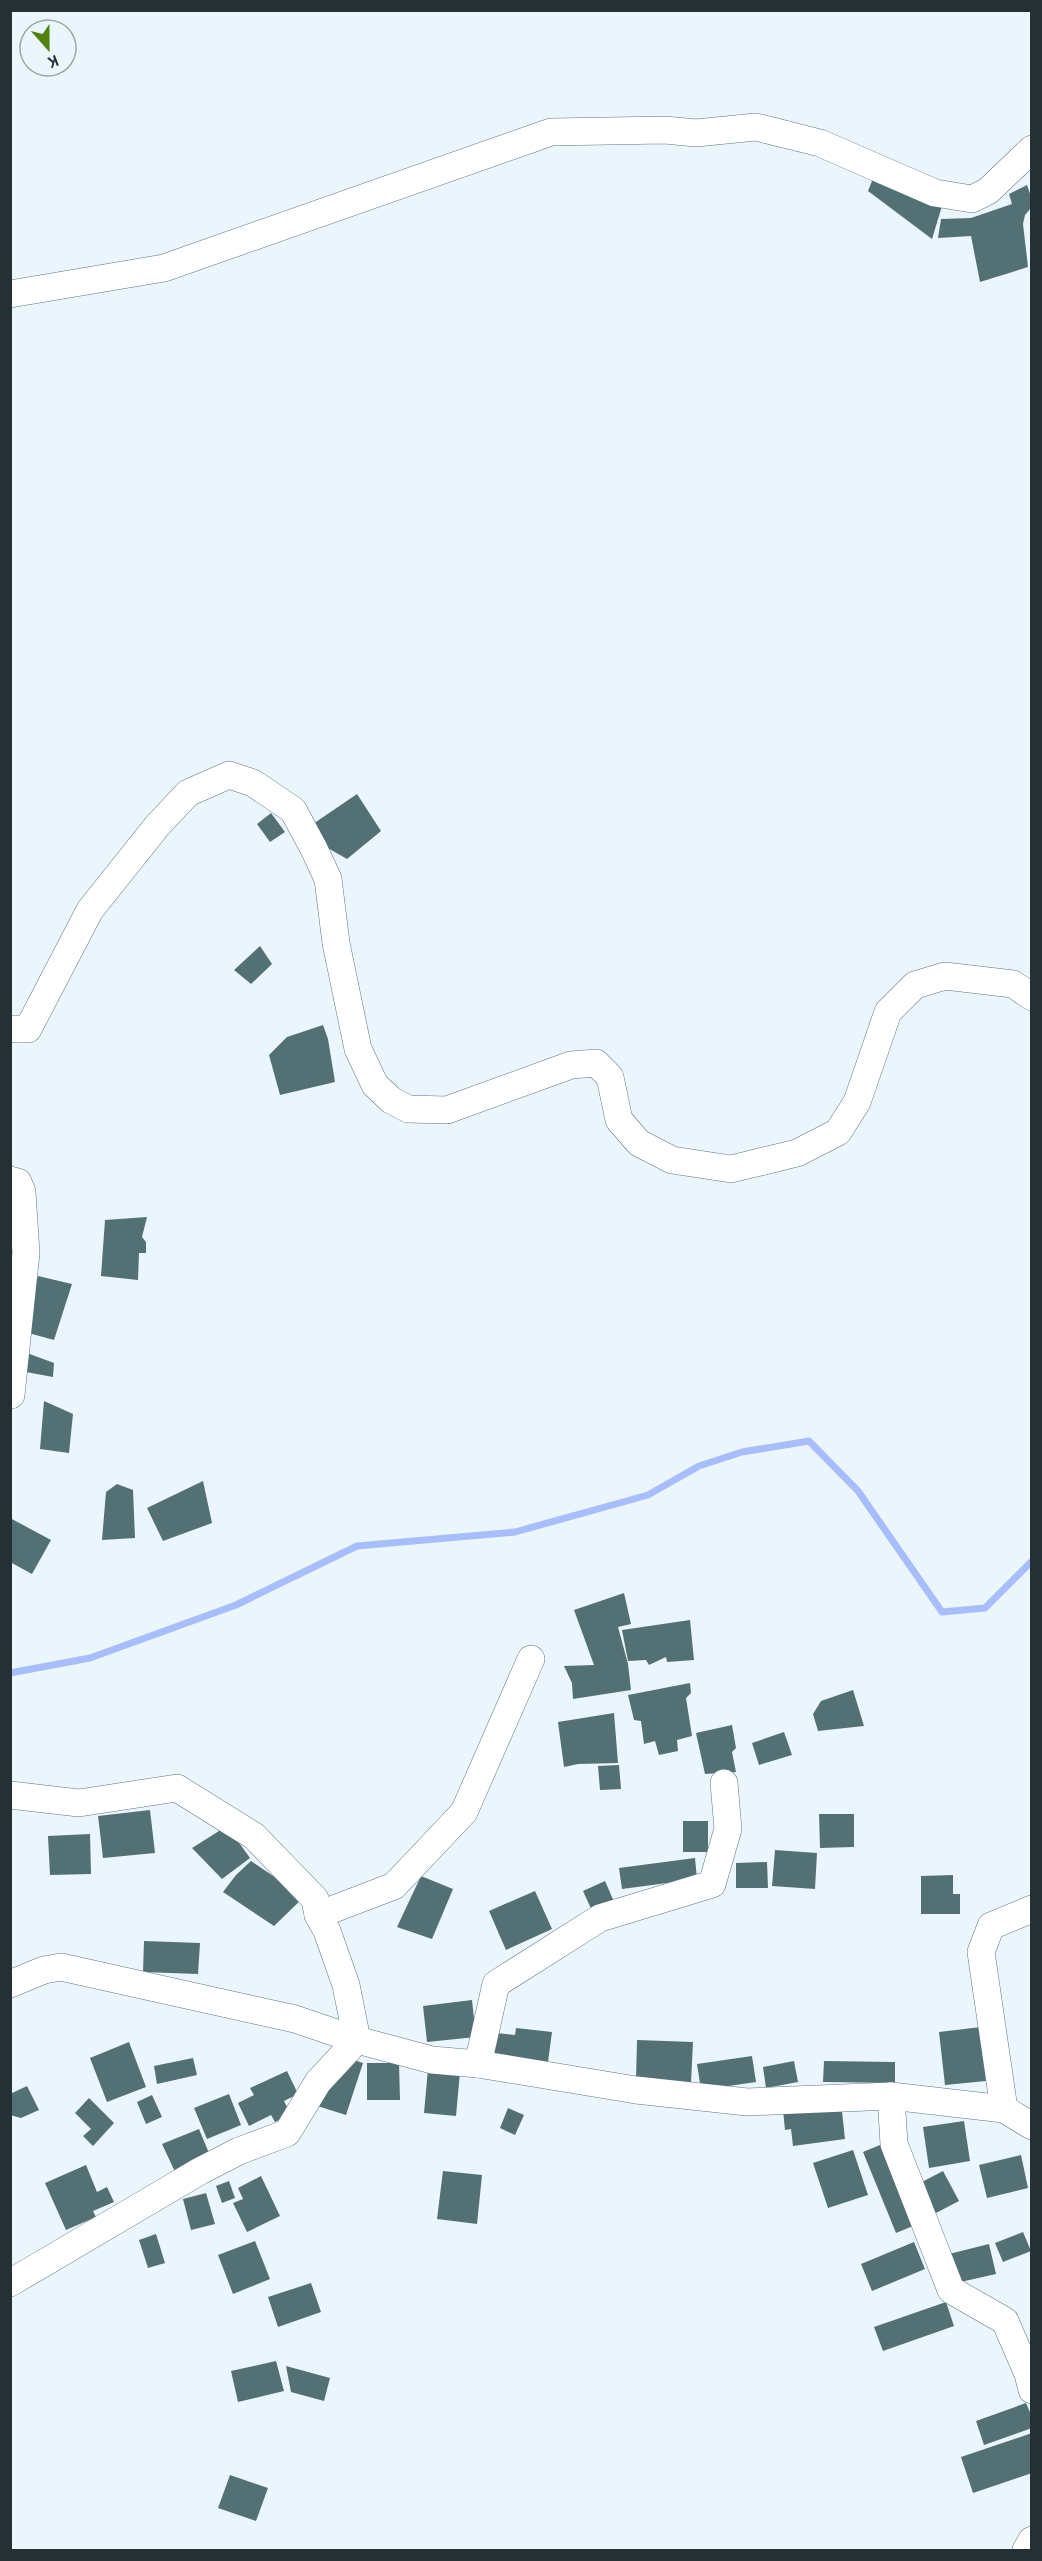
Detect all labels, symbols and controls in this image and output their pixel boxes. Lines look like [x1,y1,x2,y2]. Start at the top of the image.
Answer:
north arrow [18,18,78,78]
text: K [45,50,62,74]

